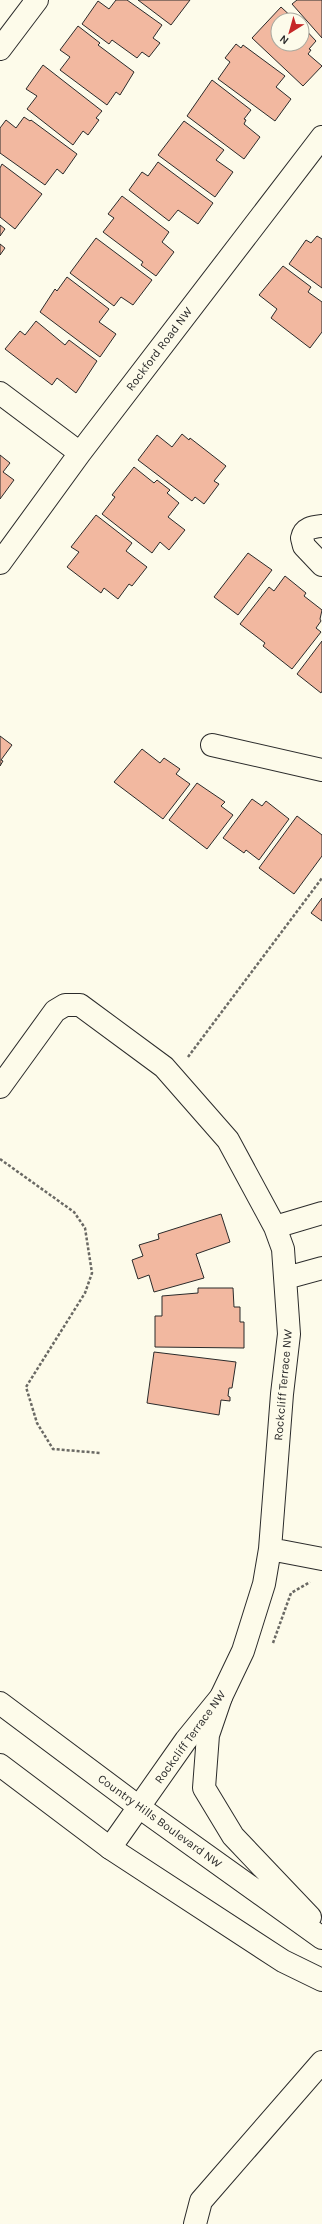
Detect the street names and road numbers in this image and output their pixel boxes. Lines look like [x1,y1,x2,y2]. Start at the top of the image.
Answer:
street label: Rockford Road NW [123,304,195,394]
street label: Rockcliff Terrace NW [271,1328,295,1441]
street label: Rockcliff Terrace NW [151,1687,229,1786]
street label: Country Hills Boulevard NW [95,1771,225,1871]

